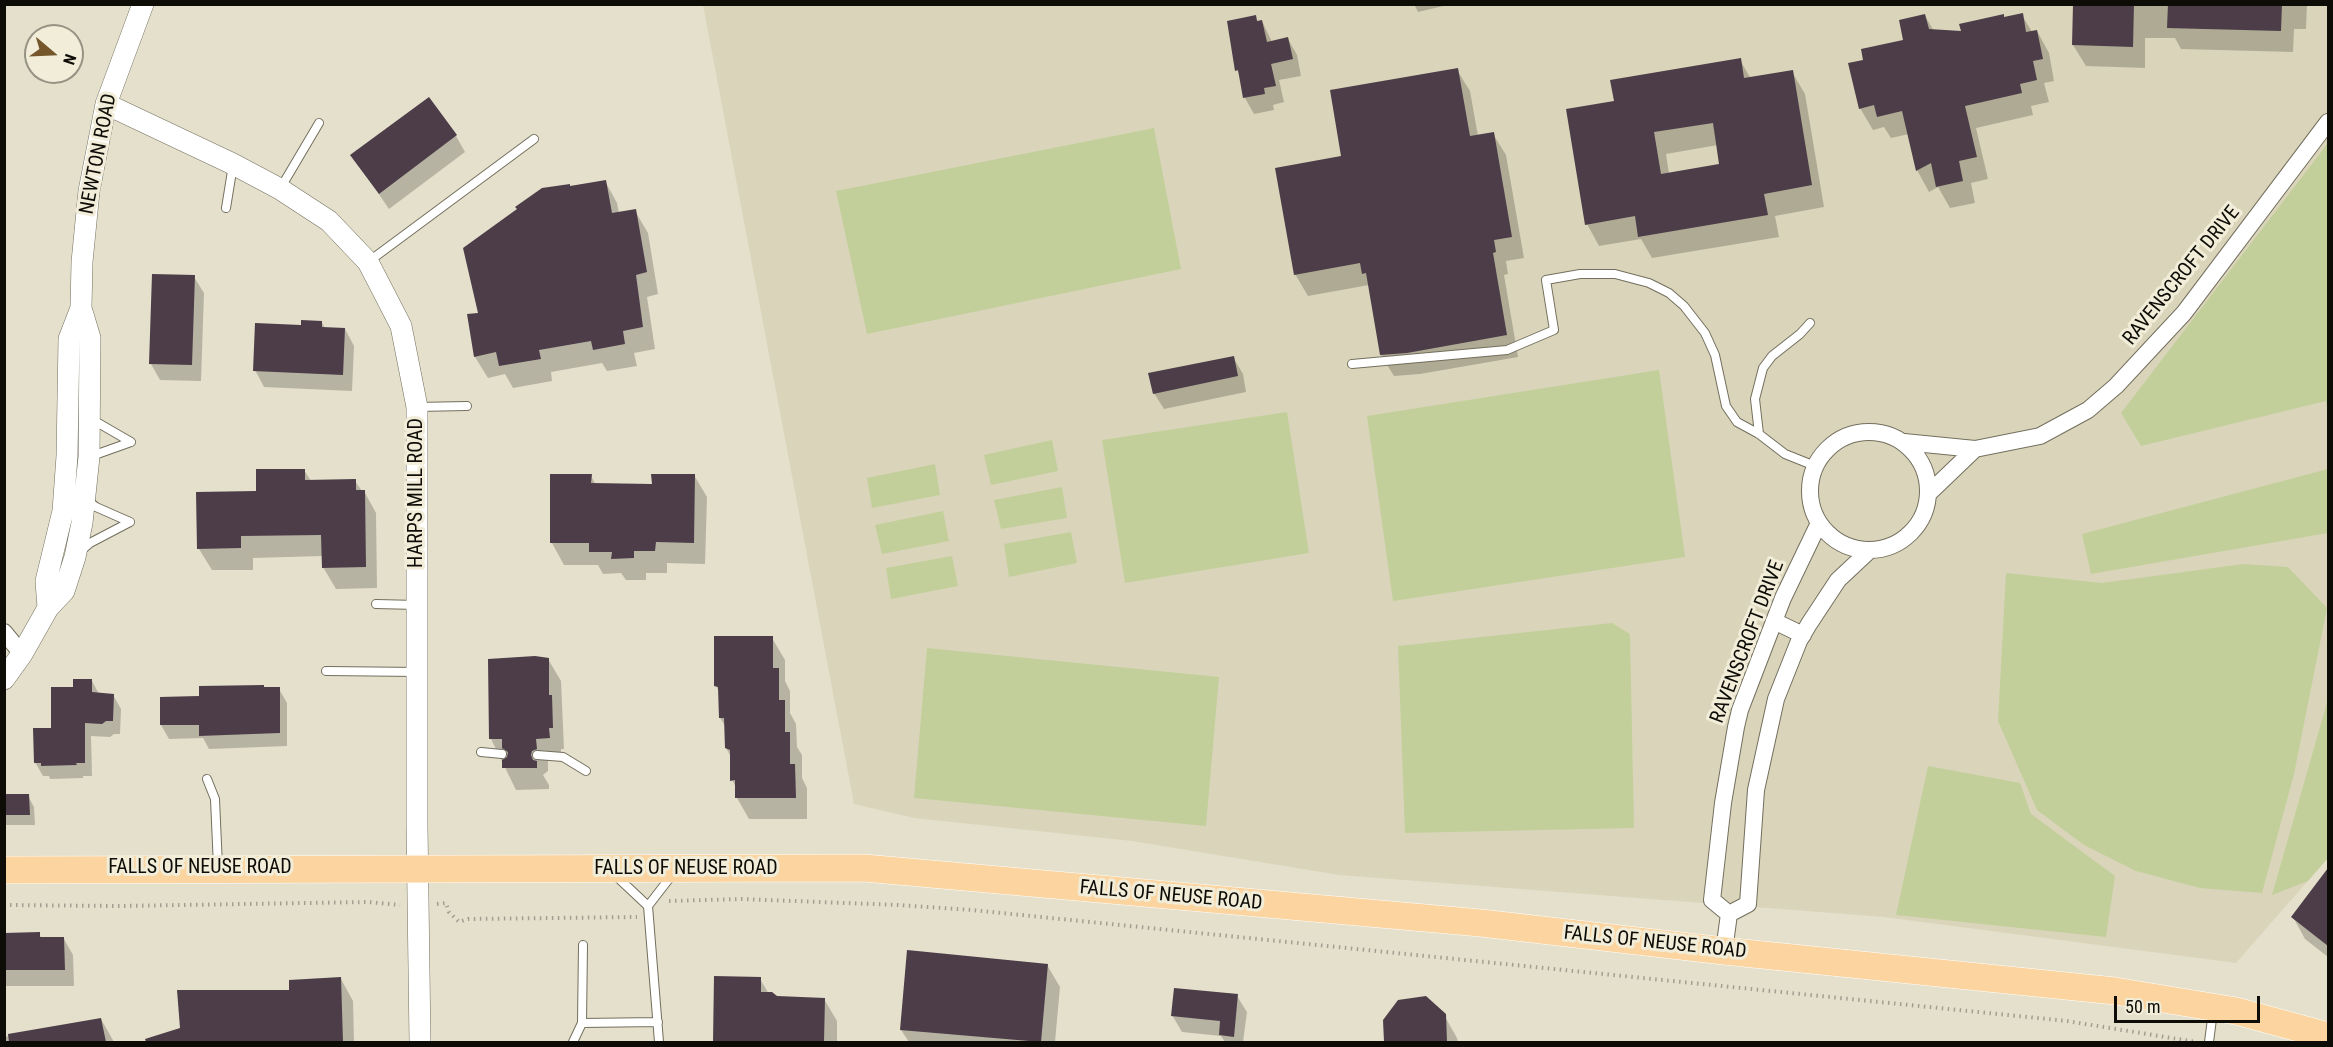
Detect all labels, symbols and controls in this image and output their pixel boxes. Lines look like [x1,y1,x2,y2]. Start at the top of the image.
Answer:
north arrow [24,24,84,84]
text: N [59,52,80,67]
street label: NEWTON ROAD [76,92,122,216]
street label: RAVENSCROFT DRIVE [2118,202,2246,350]
street label: HARPS MILL ROAD [405,418,429,568]
street label: RAVENSCROFT DRIVE [1706,557,1790,727]
street label: FALLS OF NEUSE ROAD [108,856,292,880]
street label: FALLS OF NEUSE ROAD [594,857,778,881]
street label: FALLS OF NEUSE ROAD [1079,876,1263,916]
street label: FALLS OF NEUSE ROAD [1562,921,1748,965]
scale bar [2117,984,2262,1022]
text: 50 m [2125,996,2160,1017]

